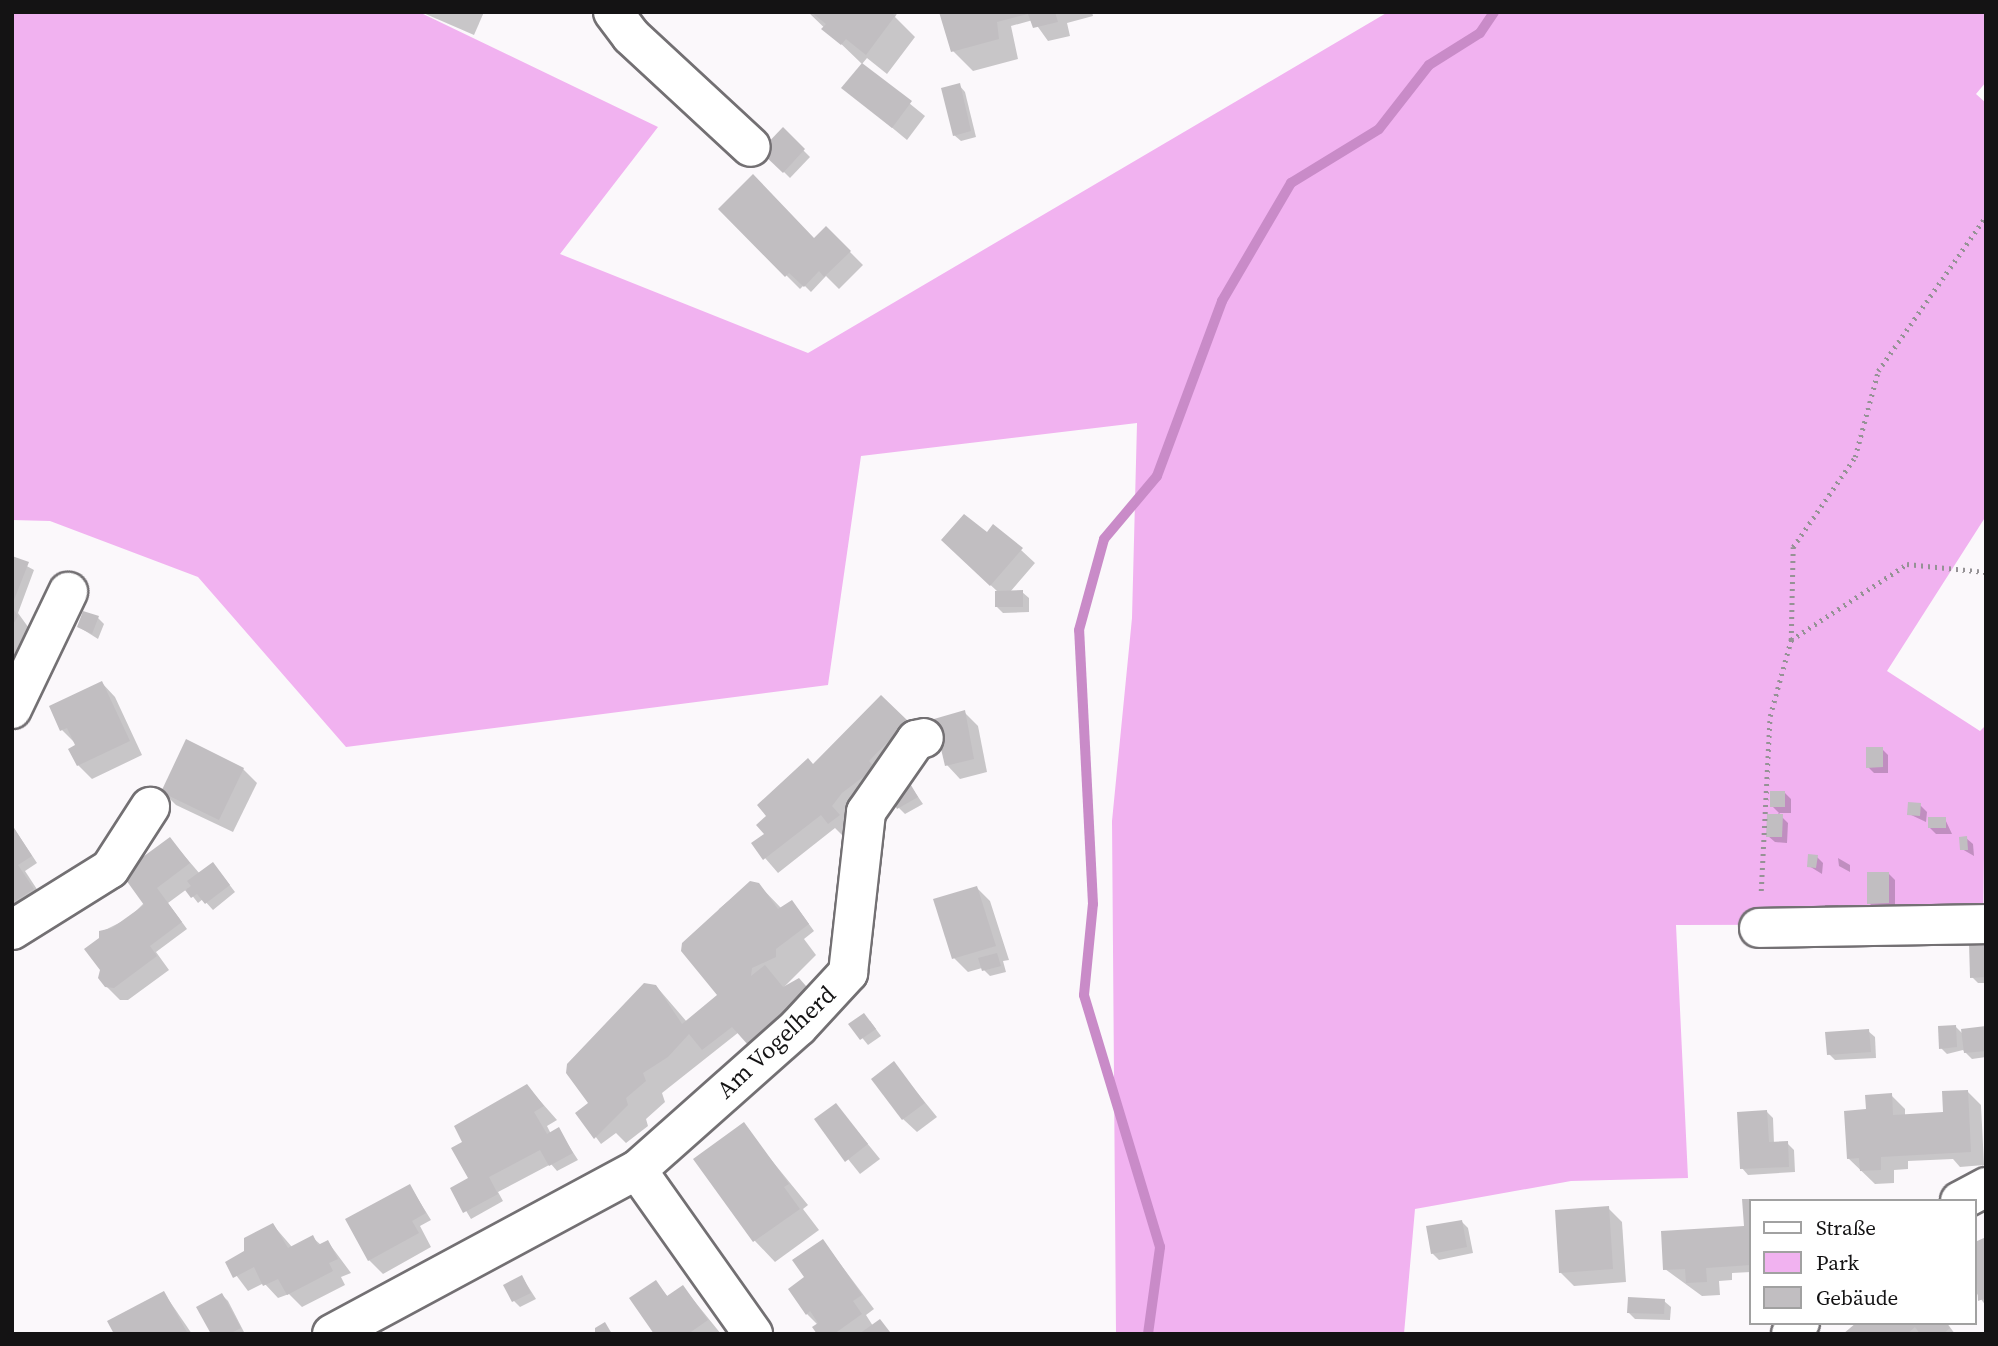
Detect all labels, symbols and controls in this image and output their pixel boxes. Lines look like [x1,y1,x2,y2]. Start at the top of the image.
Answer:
street label: Am Vogelherd [710,980,842,1104]
legend [1750,1199,1977,1325]
text: Straße [1816,1213,1876,1242]
text: Park [1816,1248,1859,1277]
text: Gebäude [1816,1283,1898,1312]

